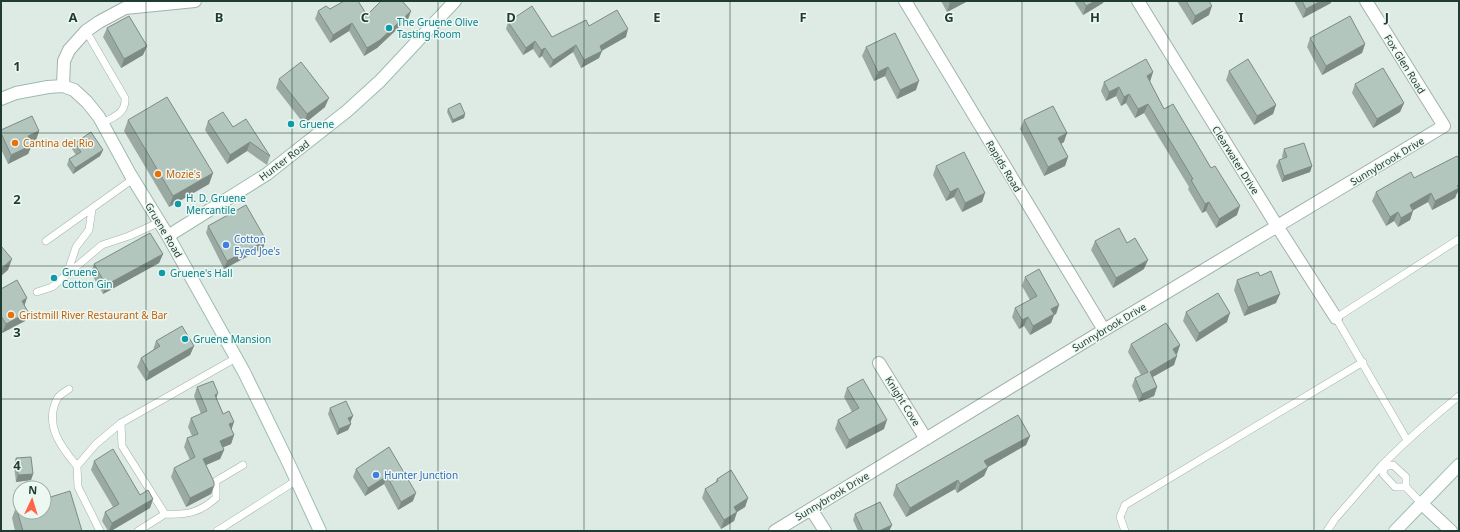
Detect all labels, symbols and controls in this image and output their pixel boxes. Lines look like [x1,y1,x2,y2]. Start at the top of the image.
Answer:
text: A [69,8,78,26]
text: B [215,8,223,26]
text: C [361,8,369,26]
text: D [506,8,516,26]
text: E [653,8,661,26]
text: F [799,8,807,26]
text: G [944,8,954,26]
text: H [1090,8,1100,26]
text: I [1238,8,1244,26]
text: J [1384,8,1389,26]
place label: The Gruene Olive Tasting Room [397,15,479,41]
marker: The Gruene Olive Tasting Room [384,23,394,33]
street label: Fox Glen Road [1381,32,1429,96]
text: 1 [13,57,21,75]
place label: Gruene [299,117,334,131]
marker: Gruene [286,119,296,129]
street label: Clearwater Drive [1209,123,1263,197]
street label: Sunnybrook Drive [1347,133,1427,189]
place label: Cantina del Rio [23,136,94,150]
street label: Hunter Road [256,136,312,184]
street label: Rapids Road [983,137,1025,195]
marker: Cantina del Rio [10,138,20,148]
place label: Mozie's [166,167,201,181]
marker: Mozie's [153,169,163,179]
text: 2 [13,190,21,208]
place label: H. D. Gruene Mercantile [186,191,246,217]
marker: H. D. Gruene Mercantile [173,199,183,209]
street label: Gruene Road [142,200,186,260]
place label: Cotton Eyed Joe's [234,232,280,258]
marker: Cotton Eyed Joe's [221,240,231,250]
place label: Gruene Cotton Gin [62,265,112,291]
place label: Gruene's Hall [170,266,232,280]
marker: Gruene's Hall [157,268,167,278]
marker: Gruene Cotton Gin [49,273,59,283]
street label: Sunnybrook Drive [1069,299,1149,355]
place label: Gristmill River Restaurant & Bar [19,308,167,322]
marker: Gristmill River Restaurant & Bar [6,310,16,320]
text: 3 [13,323,21,341]
place label: Gruene Mansion [193,332,271,346]
marker: Gruene Mansion [180,334,190,344]
street label: Knight Cove [882,373,924,429]
text: 4 [13,456,21,474]
place label: Hunter Junction [384,468,458,482]
street label: Sunnybrook Drive [792,468,872,524]
marker: Hunter Junction [371,470,381,480]
north arrow [12,480,52,520]
text: N [28,482,38,497]

